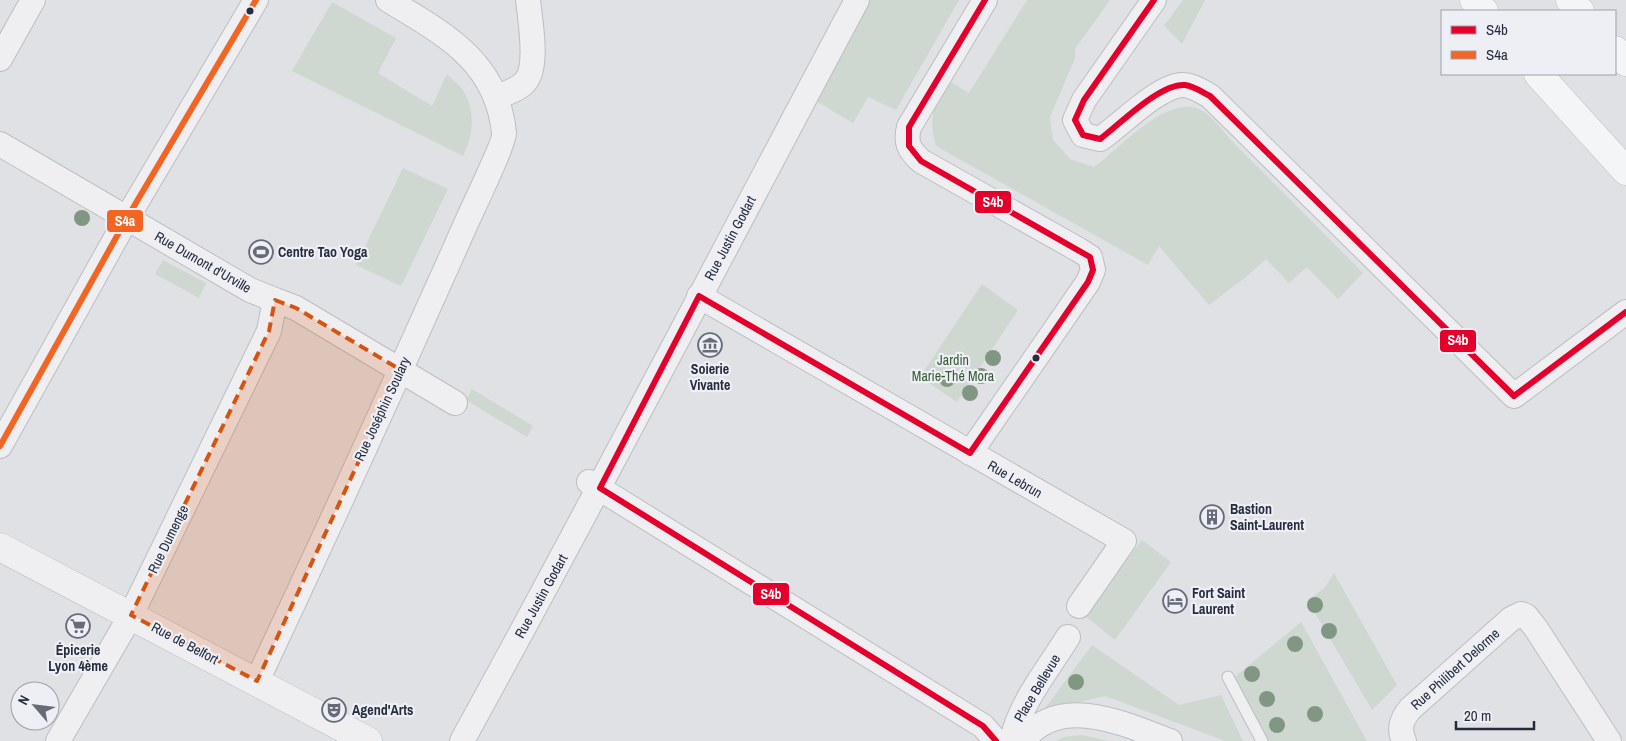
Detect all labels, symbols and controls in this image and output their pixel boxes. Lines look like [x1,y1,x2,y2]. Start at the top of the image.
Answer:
unlabelled marker [245,6,255,16]
legend [1441,10,1616,75]
text: S4b [1486,19,1508,40]
text: S4a [1486,44,1508,65]
line badge: S4b [974,190,1012,214]
street label: Rue Justin Godart [700,193,760,283]
text: S4b [982,193,1004,211]
line badge: S4a [106,209,144,233]
text: S4a [115,212,136,230]
street label: Rue Dumont d'Urville [151,227,255,297]
sports icon: Centre Tao Yoga [248,239,274,265]
place label: Centre Tao Yoga [278,243,368,261]
line badge: S4b [1439,329,1477,353]
text: S4b [1447,331,1469,349]
museum icon: Soierie Vivante [697,332,723,358]
park label: Jardin Marie-Thé Mora [912,351,995,385]
unlabelled marker [1031,353,1041,363]
street label: Rue Joséphin Soulary [350,354,414,464]
place label: Soierie Vivante [690,360,730,394]
street label: Rue Lebrun [985,456,1045,502]
place label: Bastion Saint-Laurent [1230,500,1304,534]
street label: Rue Dumenge [144,502,192,576]
building icon: Bastion Saint-Laurent [1199,504,1225,530]
street label: Rue Justin Godart [511,551,571,641]
line badge: S4b [752,582,790,606]
place label: Fort Saint Laurent [1192,584,1245,618]
text: S4b [760,585,782,603]
hotel icon: Fort Saint Laurent [1162,588,1188,614]
supermarket icon: Épicerie Lyon 4ème [65,613,91,639]
street label: Rue de Belfort [148,618,222,668]
street label: Rue Philibert Delorme [1407,624,1503,714]
place label: Épicerie Lyon 4ème [48,641,108,675]
street label: Place Bellevue [1010,651,1064,725]
north arrow [10,681,60,731]
text: N [14,692,33,708]
theatre icon: Agend'Arts [321,697,347,723]
scale bar [1456,698,1534,730]
place label: Agend'Arts [352,701,413,719]
text: 20 m [1464,705,1491,726]

